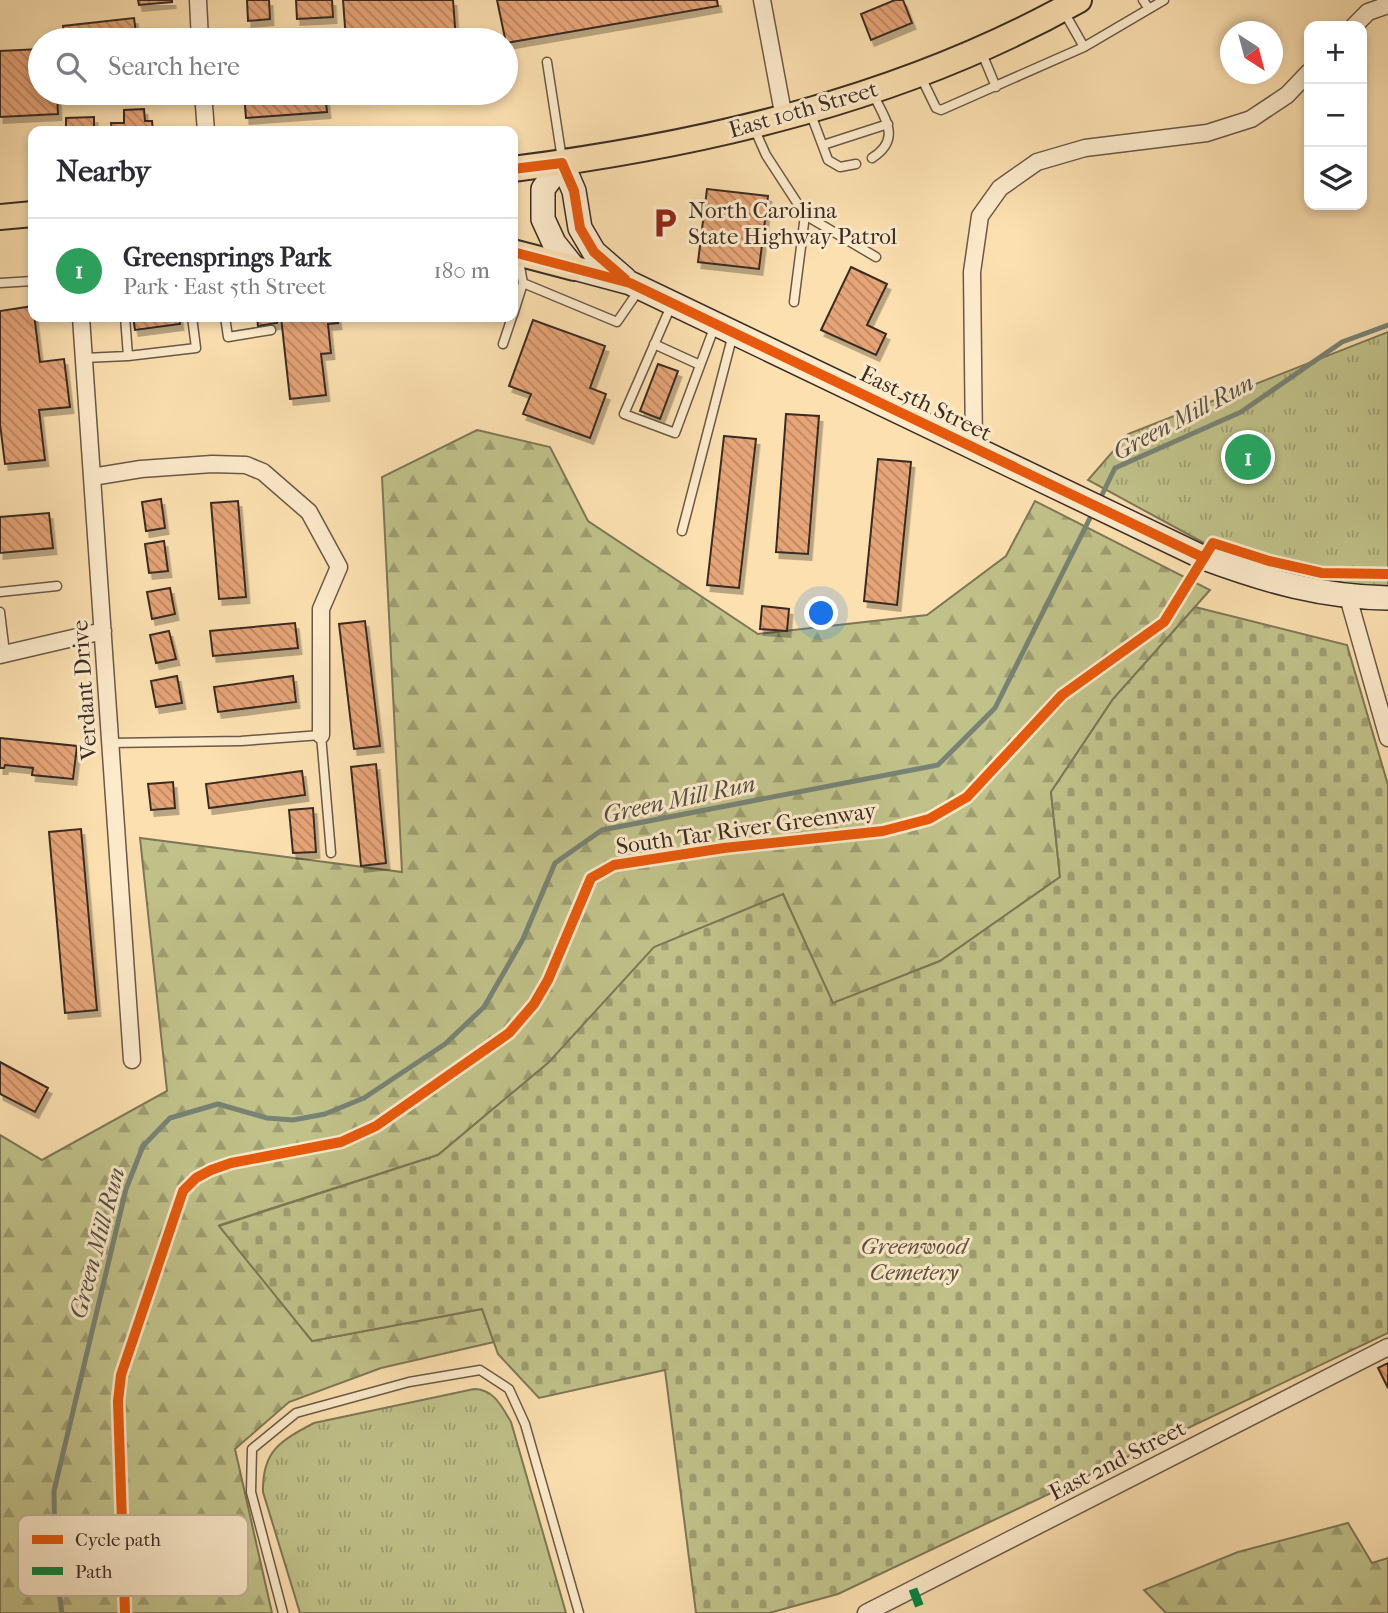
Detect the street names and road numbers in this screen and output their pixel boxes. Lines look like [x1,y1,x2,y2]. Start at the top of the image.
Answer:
street label: East 10th Street [725,75,881,144]
street label: East 5th Street [856,360,996,447]
street label: Verdant Drive [66,619,103,762]
street label: South Tar River Greenway [614,797,879,860]
street label: East 2nd Street [1044,1414,1190,1506]

